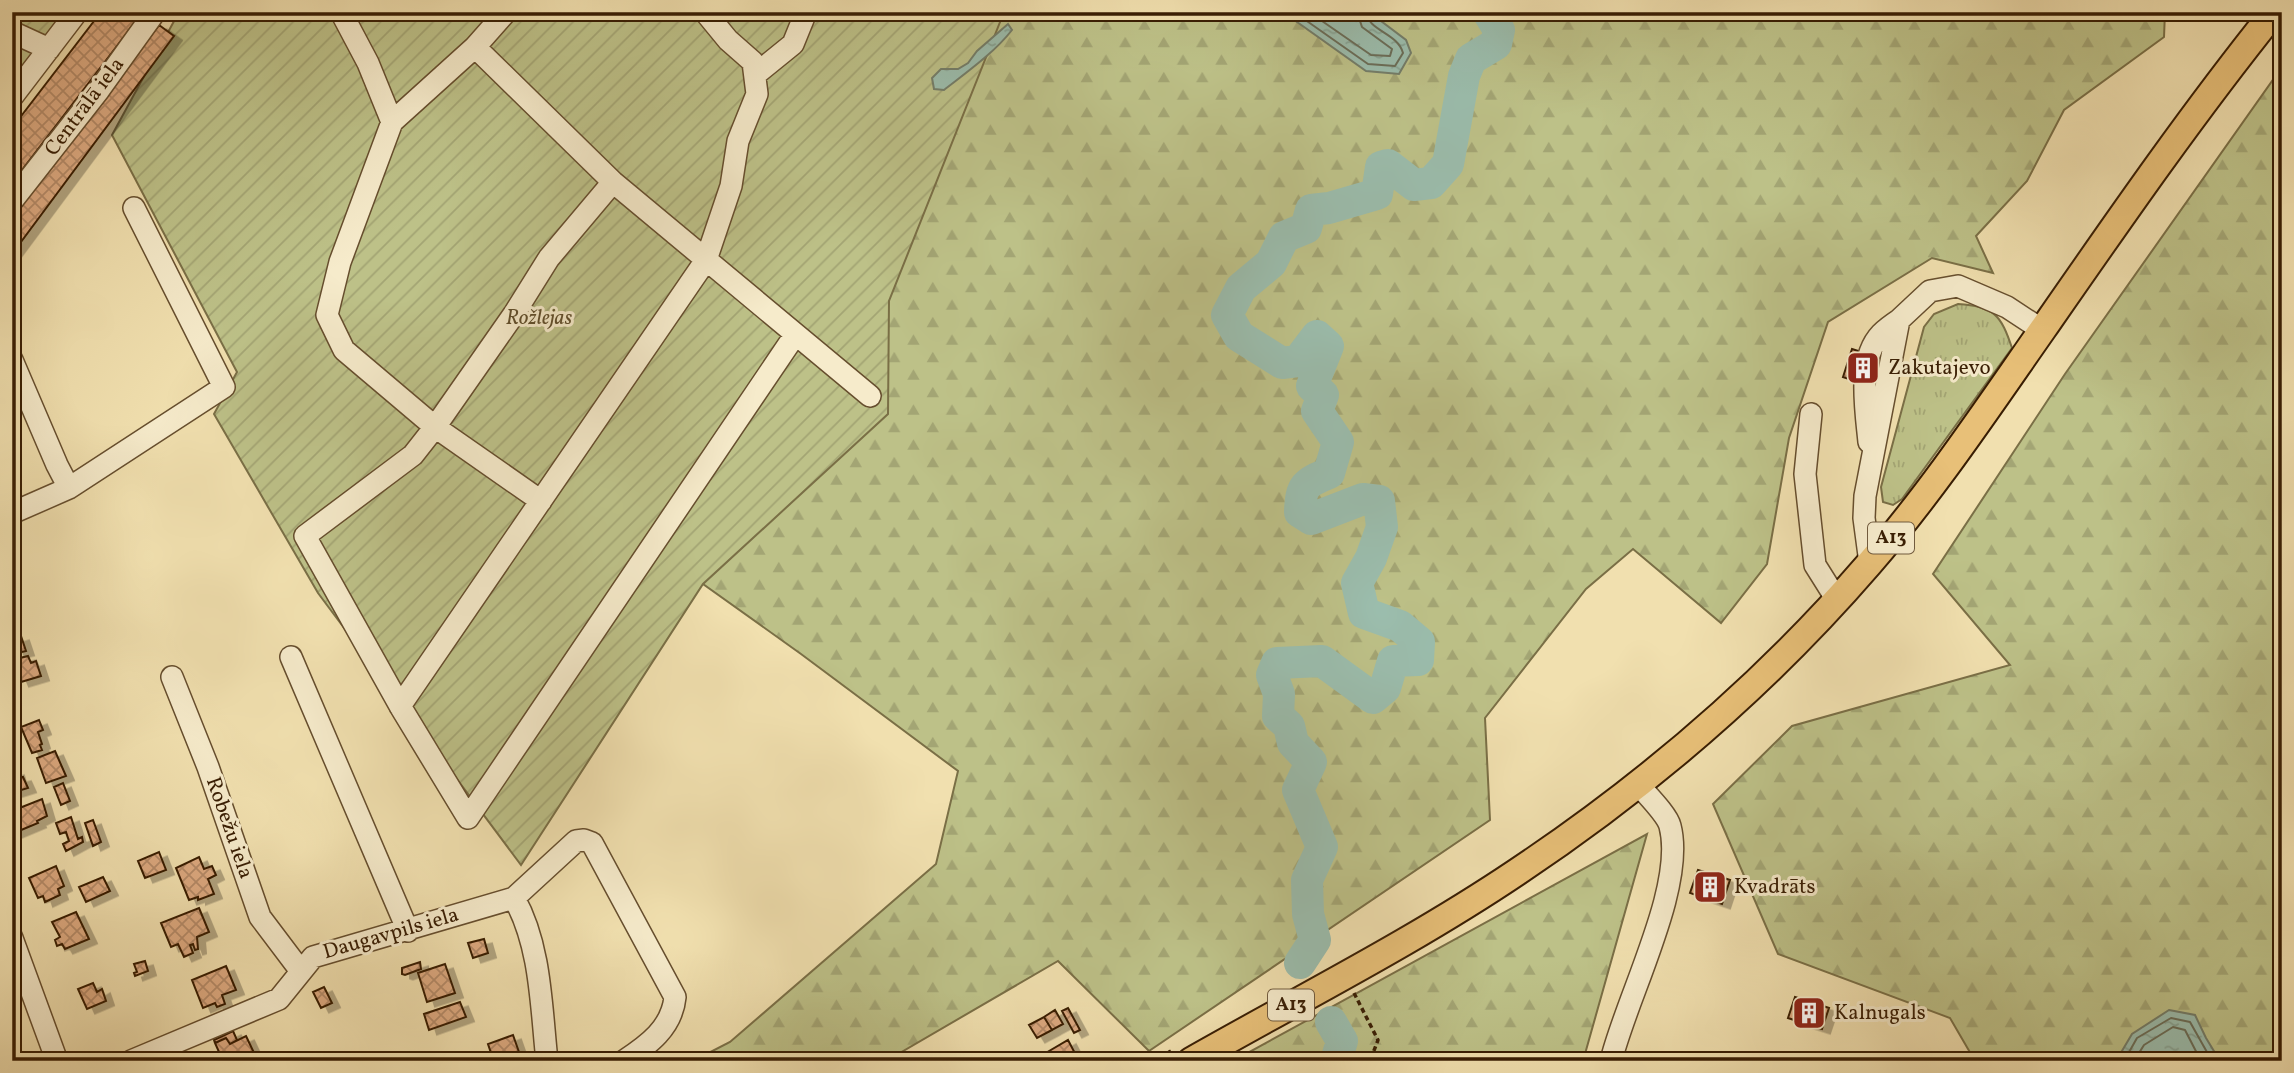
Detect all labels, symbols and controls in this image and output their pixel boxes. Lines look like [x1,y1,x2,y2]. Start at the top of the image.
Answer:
street label: Centrālā iela [38,52,132,162]
park label: Rožlejas [506,304,572,333]
building icon: Zakutajevo [1844,349,1882,387]
place label: Zakutajevo [1888,354,1991,383]
road number: A13 [1868,523,1914,554]
street label: Robežu iela [198,773,260,883]
building icon: Kvadrāts [1691,868,1729,906]
place label: Kvadrāts [1734,873,1815,902]
street label: Daugavpils iela [320,901,462,967]
road number: A13 [1268,990,1314,1021]
building icon: Kalnugals [1790,994,1828,1032]
place label: Kalnugals [1834,999,1926,1028]

